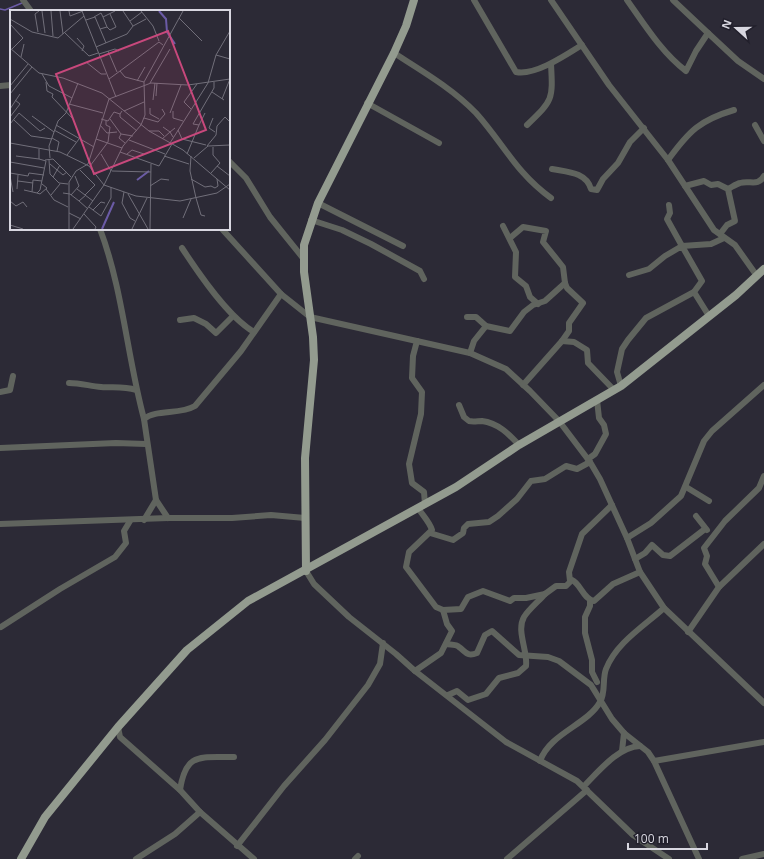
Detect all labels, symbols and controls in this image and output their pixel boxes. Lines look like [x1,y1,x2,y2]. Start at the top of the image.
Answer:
north arrow [716,8,756,48]
inset map [10,10,230,230]
text: N [718,17,735,31]
scale bar [628,825,707,851]
text: 100 m [634,830,669,847]

